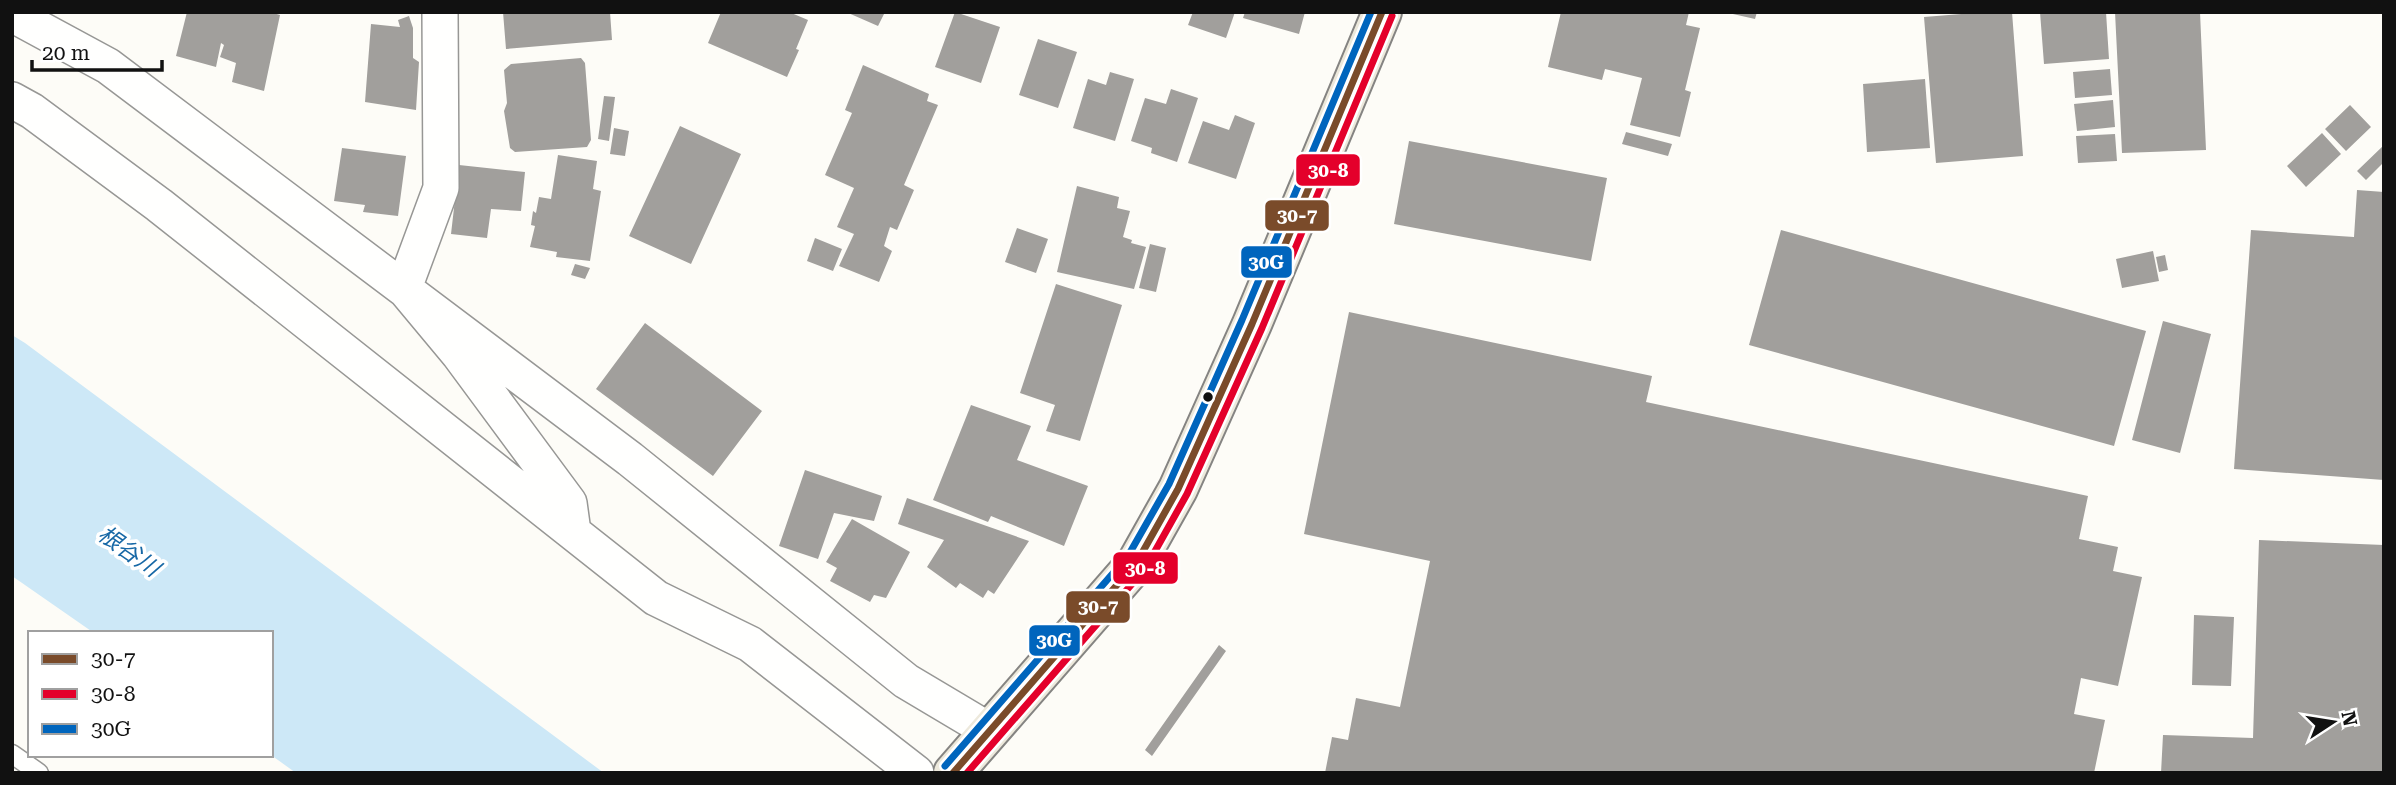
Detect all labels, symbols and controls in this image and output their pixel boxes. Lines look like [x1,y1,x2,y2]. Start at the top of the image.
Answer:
scale bar [32,28,161,72]
text: 20 m [42,41,90,65]
line badge: 30-8 [1295,153,1361,187]
text: 30-8 [1308,159,1349,182]
line badge: 30-7 [1264,199,1330,232]
text: 30-7 [1277,204,1318,227]
line badge: 30G [1240,245,1293,279]
text: 30G [1248,251,1284,274]
unlabelled marker [1201,390,1215,404]
water label: 根谷川 [93,521,167,584]
line badge: 30-8 [1112,551,1179,585]
text: 30-8 [1125,557,1166,580]
line badge: 30-7 [1065,590,1131,624]
text: 30-7 [1078,595,1119,618]
line badge: 30G [1028,624,1081,657]
text: 30G [1036,629,1072,652]
legend [28,631,273,757]
text: 30-7 [91,647,136,671]
text: 30-8 [91,682,136,706]
north arrow [2298,687,2368,757]
text: N [2336,709,2362,728]
text: 30G [91,717,131,741]

